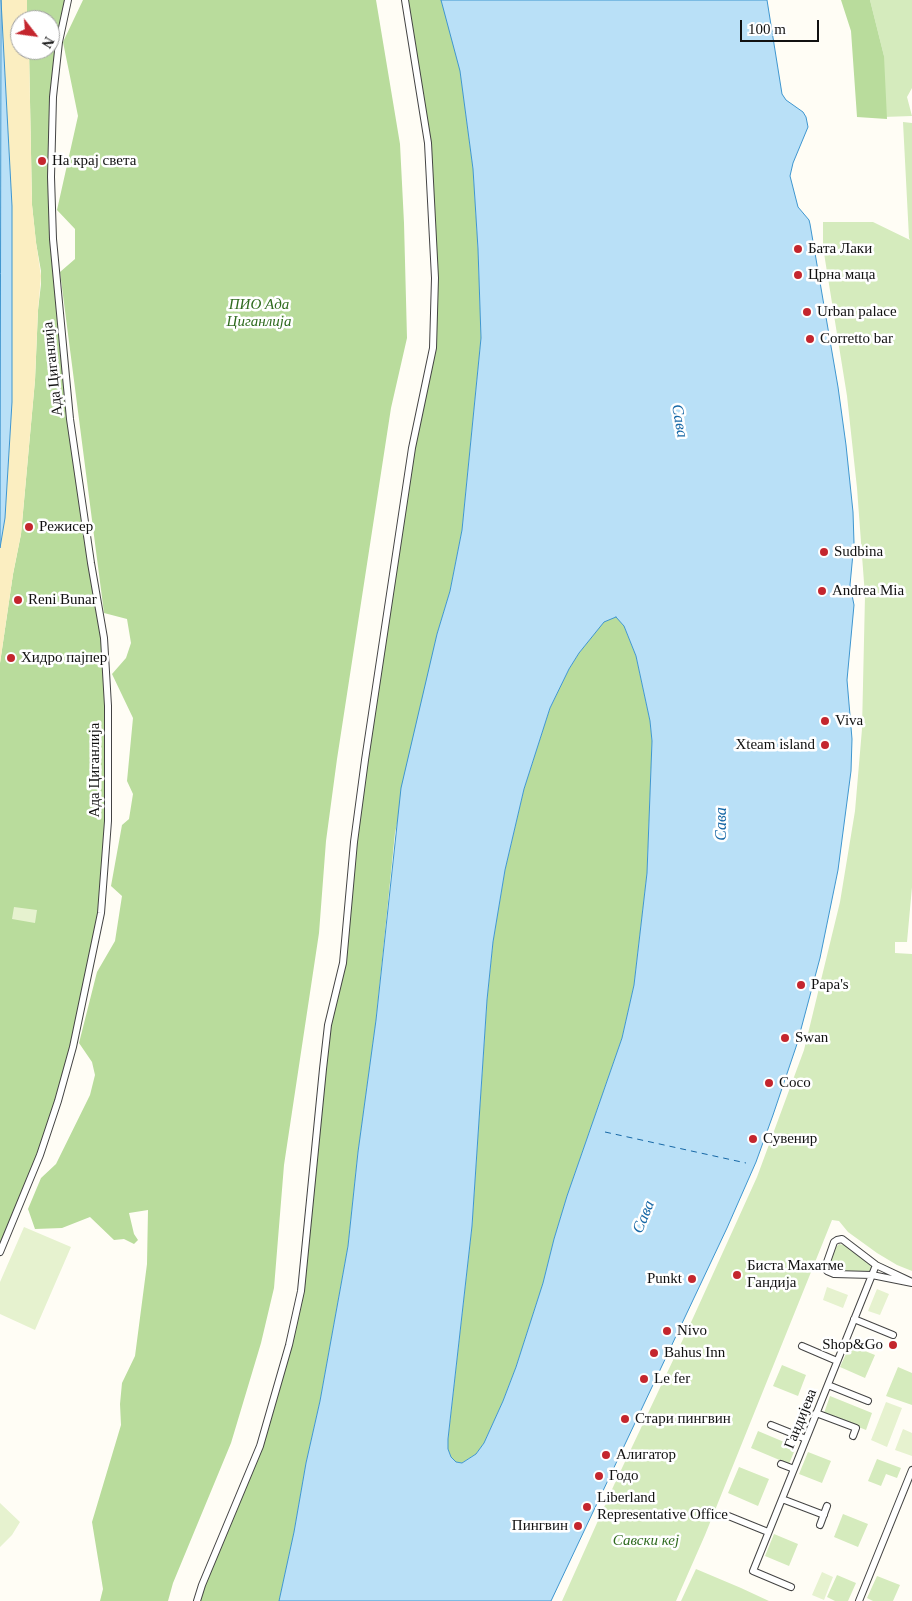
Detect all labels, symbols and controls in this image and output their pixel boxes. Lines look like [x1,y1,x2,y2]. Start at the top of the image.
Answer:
north arrow [10,10,60,60]
scale bar [742,10,821,42]
text: 100 m [748,21,786,37]
text: N [39,34,57,50]
place label: На крај света [52,152,136,170]
marker: На крај света [36,155,48,167]
place label: Бата Лаки [808,240,872,258]
marker: Бата Лаки [792,243,804,255]
place label: Црна маца [808,266,876,284]
marker: Црна маца [792,269,804,281]
park label: ПИО Ада Циганлија [227,296,291,331]
place label: Urban palace [817,303,897,321]
marker: Urban palace [801,306,813,318]
street label: Ада Циганлија [39,321,67,417]
place label: Corretto bar [820,330,893,348]
marker: Corretto bar [804,333,816,345]
water label: Сава [667,403,691,439]
place label: Режисер [39,518,93,536]
marker: Режисер [23,521,35,533]
place label: Sudbina [834,543,883,561]
marker: Sudbina [818,546,830,558]
place label: Andrea Mia [832,582,904,600]
marker: Andrea Mia [816,585,828,597]
place label: Reni Bunar [28,591,97,609]
marker: Reni Bunar [12,594,24,606]
place label: Хидро пајпер [21,649,107,667]
marker: Хидро пајпер [5,652,17,664]
place label: Viva [835,712,863,730]
marker: Viva [819,715,831,727]
street label: Ада Циганлија [86,723,104,817]
place label: Xteam island [735,736,815,754]
marker: Xteam island [819,739,831,751]
water label: Сава [712,807,732,841]
place label: Papa's [811,976,849,994]
marker: Papa's [795,979,807,991]
place label: Swan [795,1029,828,1047]
marker: Swan [779,1032,791,1044]
place label: Coco [779,1074,811,1092]
marker: Coco [763,1077,775,1089]
place label: Сувенир [763,1130,817,1148]
marker: Сувенир [747,1133,759,1145]
water label: Сава [629,1198,659,1236]
place label: Биста Махатме Гандија [747,1257,844,1292]
marker: Биста Махатме Гандија [731,1269,743,1281]
place label: Punkt [647,1270,682,1288]
marker: Punkt [686,1273,698,1285]
place label: Nivo [677,1322,707,1340]
marker: Nivo [661,1325,673,1337]
place label: Shop&Go [822,1336,883,1354]
marker: Shop&Go [887,1339,899,1351]
place label: Bahus Inn [664,1344,725,1362]
marker: Bahus Inn [648,1347,660,1359]
place label: Le fer [654,1370,690,1388]
marker: Le fer [638,1373,650,1385]
street label: Гандијева [781,1386,821,1452]
place label: Стари пингвин [635,1410,731,1428]
marker: Стари пингвин [619,1413,631,1425]
place label: Алигатор [616,1446,676,1464]
marker: Алигатор [600,1449,612,1461]
place label: Годо [609,1467,639,1485]
marker: Годо [593,1470,605,1482]
place label: Liberland Representative Office [597,1489,728,1524]
marker: Liberland Representative Office [581,1501,593,1513]
place label: Пингвин [512,1517,568,1535]
marker: Пингвин [572,1520,584,1532]
park label: Савски кеј [613,1532,679,1550]

